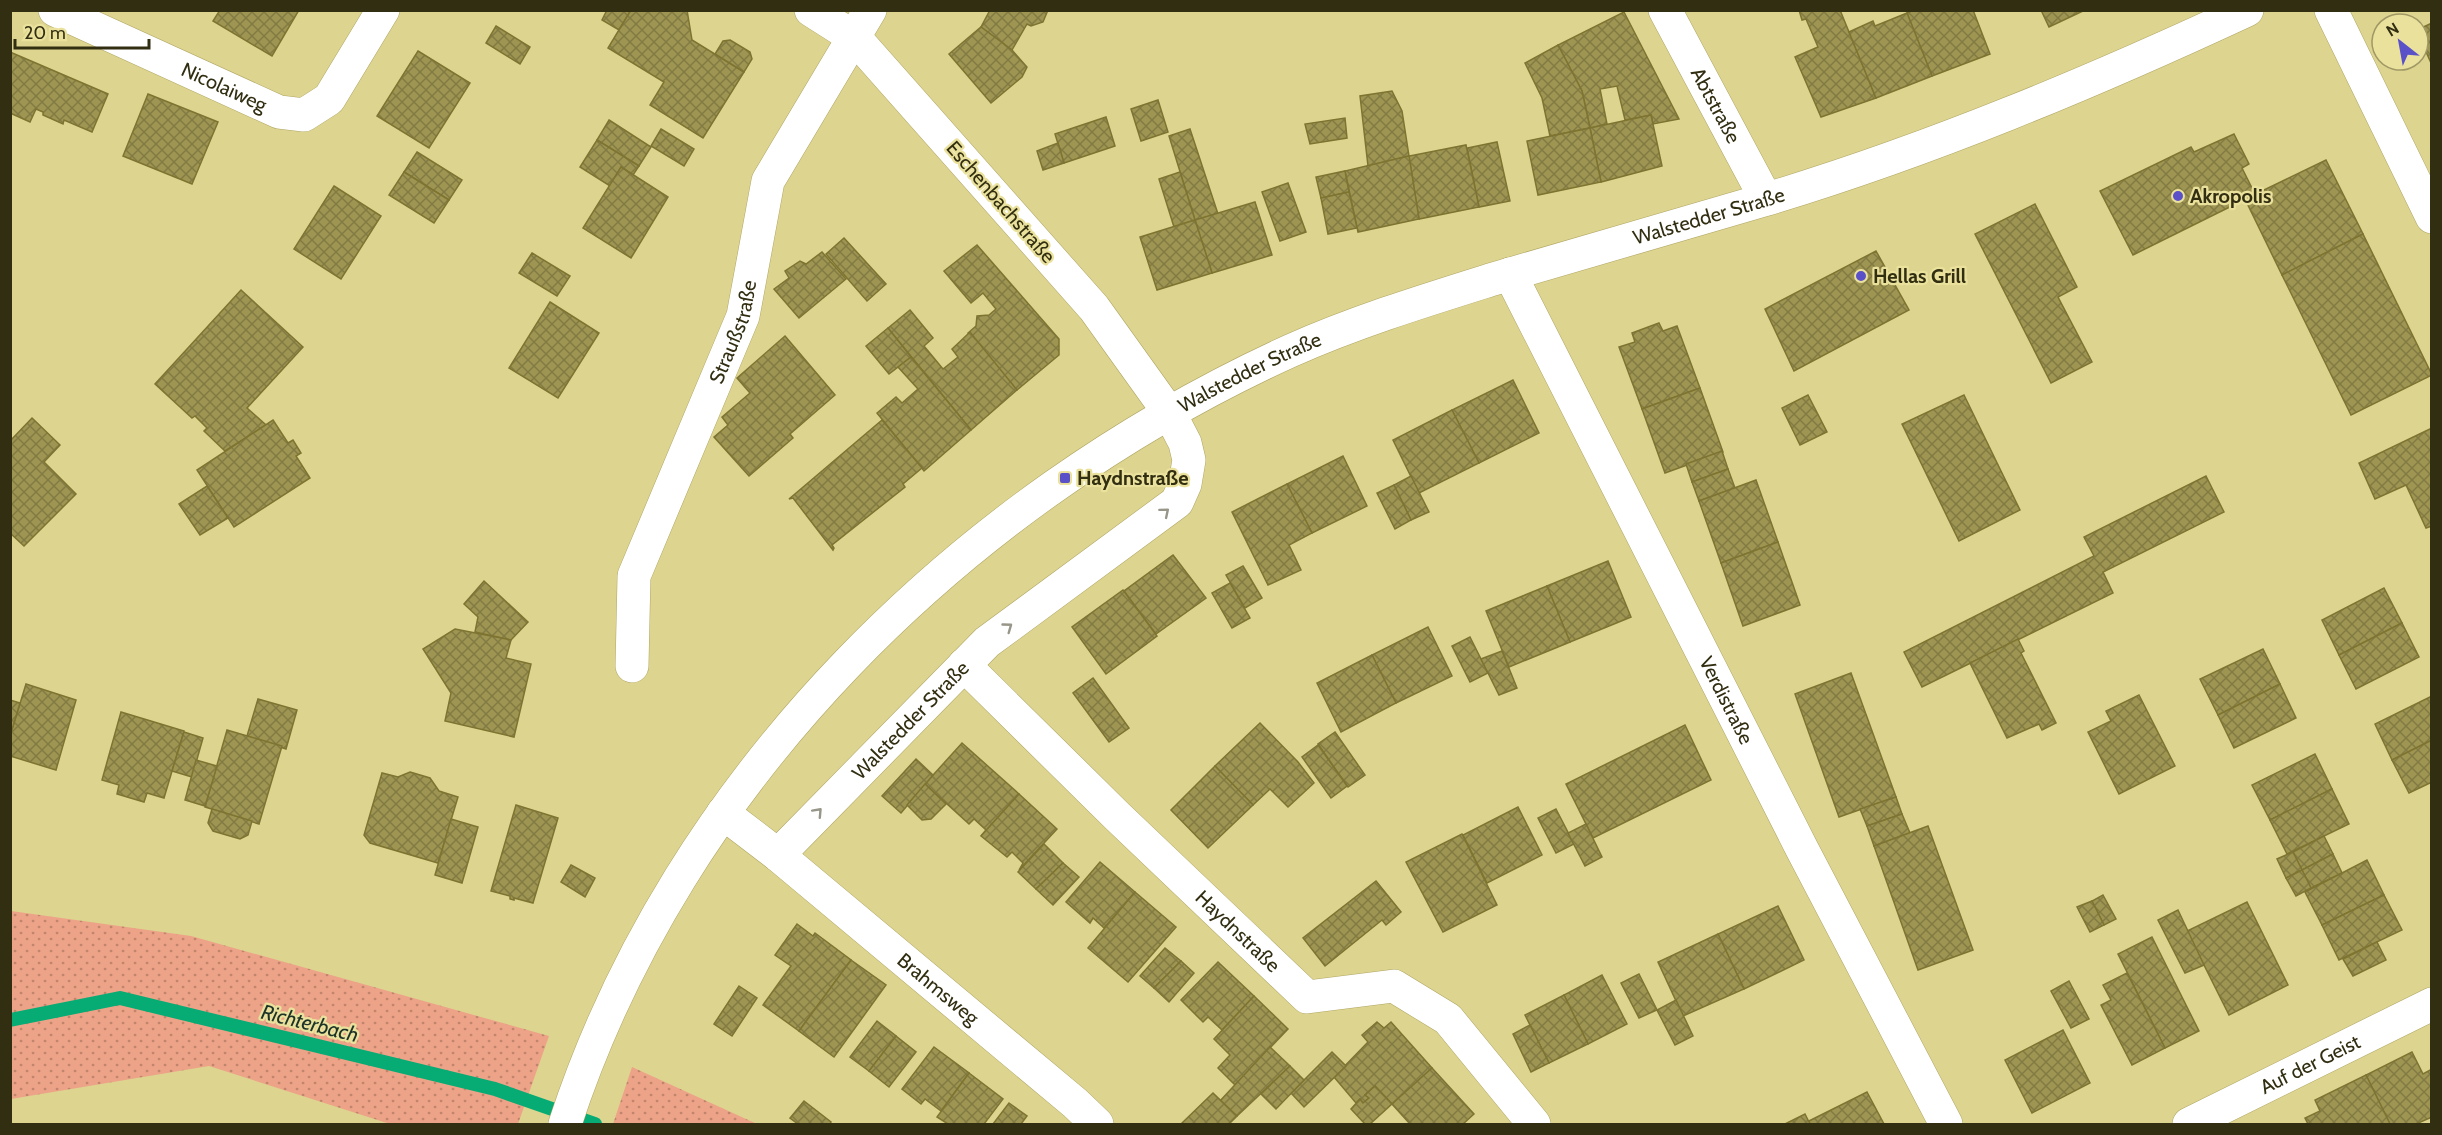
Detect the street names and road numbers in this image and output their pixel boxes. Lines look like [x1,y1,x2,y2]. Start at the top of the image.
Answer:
street label: Nicolaiweg [178,57,272,117]
street label: Abtstraße [1686,63,1746,147]
street label: Eschenbachstraße [942,136,1060,268]
street label: Walstedder Straße [1630,182,1787,250]
street label: Straußstraße [704,278,761,387]
street label: Walstedder Straße [1174,327,1325,418]
street label: Verdistraße [1694,652,1759,748]
street label: Walstedder Straße [847,656,974,784]
street label: Haydnstraße [1191,885,1285,977]
street label: Brahmsweg [893,948,985,1030]
street label: Auf der Geist [2256,1029,2364,1099]

